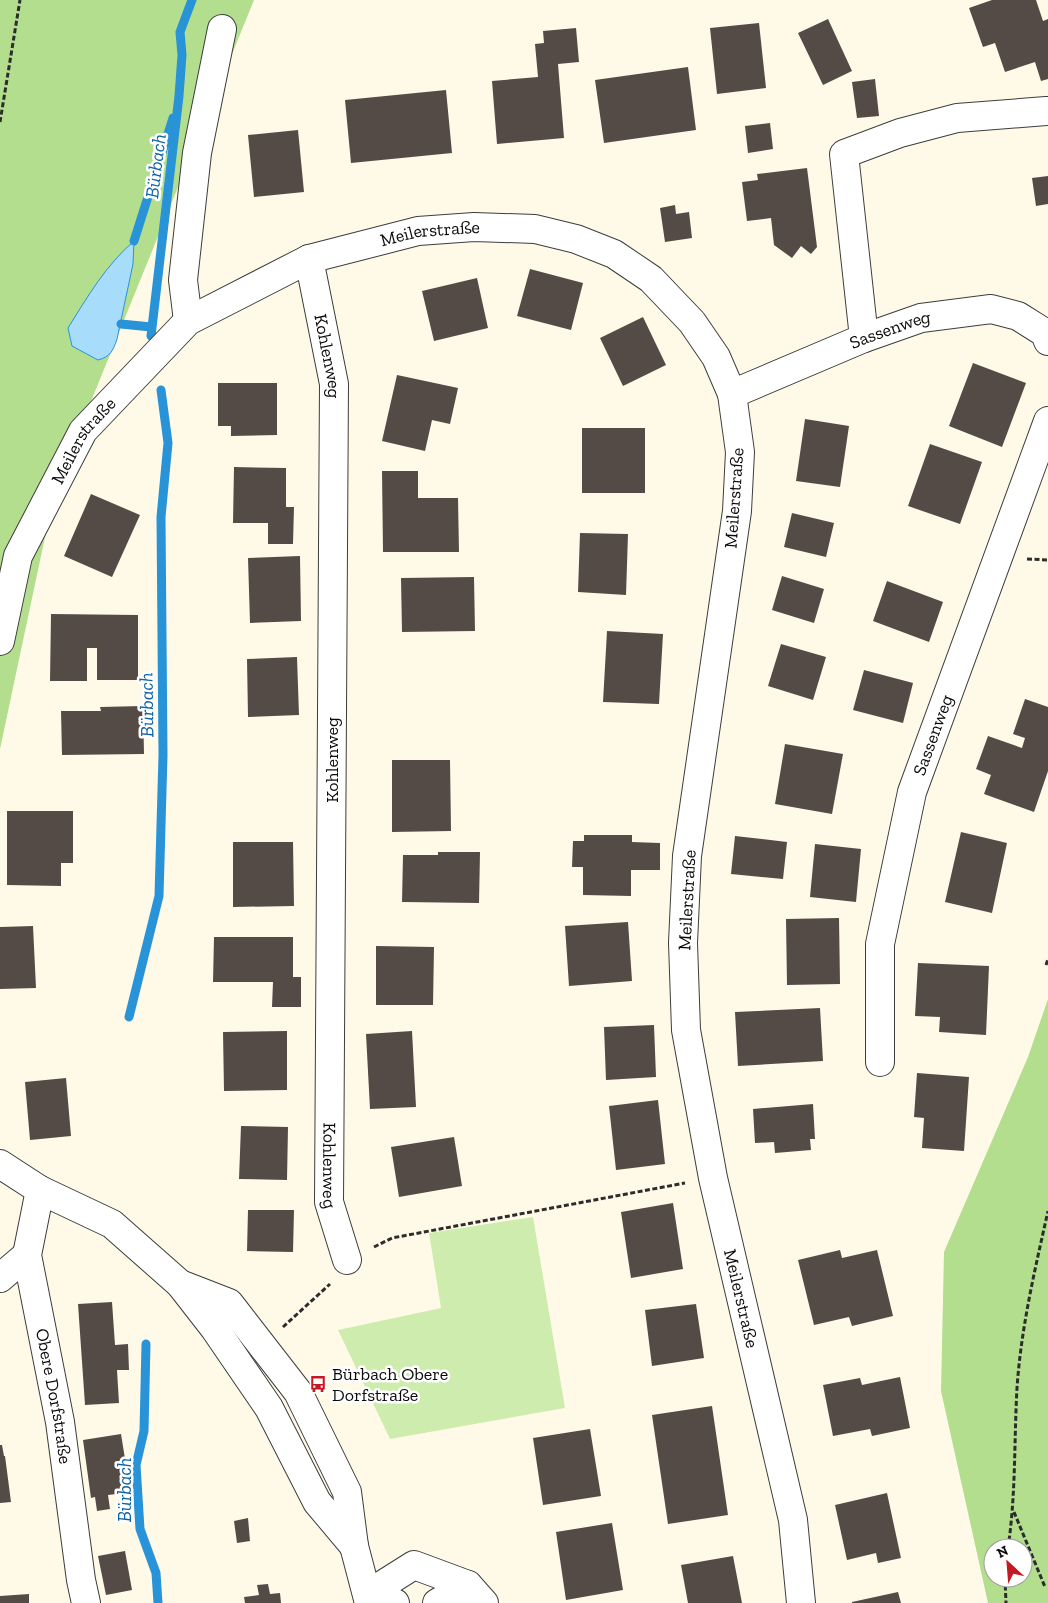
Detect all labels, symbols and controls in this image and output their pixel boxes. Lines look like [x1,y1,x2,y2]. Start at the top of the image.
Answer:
water label: Bürbach [140,133,171,200]
street label: Meilerstraße [378,216,480,251]
street label: Sassenweg [846,306,932,354]
street label: Kohlenweg [309,312,345,399]
street label: Meilerstraße [46,393,120,488]
street label: Meilerstraße [720,447,748,549]
water label: Bürbach [134,672,159,738]
street label: Sassenweg [908,691,958,778]
street label: Kohlenweg [321,717,343,803]
street label: Meilerstraße [673,849,701,951]
street label: Kohlenweg [317,1123,341,1211]
street label: Meilerstraße [719,1247,763,1350]
street label: Obere Dorfstraße [31,1326,76,1465]
place label: Bürbach Obere Dorfstraße [332,1363,448,1406]
bus stop icon: Bürbach Obere Dorfstraße [308,1374,328,1394]
water label: Bürbach [113,1458,136,1522]
north arrow [983,1538,1033,1588]
text: N [994,1542,1011,1562]

